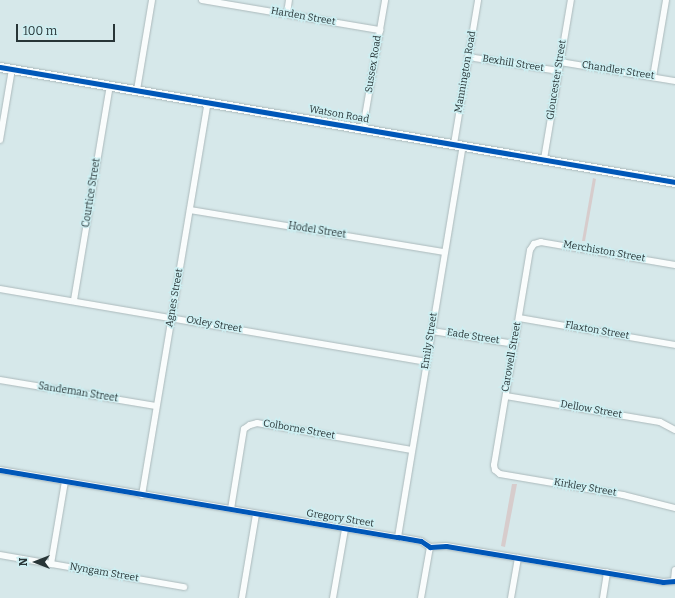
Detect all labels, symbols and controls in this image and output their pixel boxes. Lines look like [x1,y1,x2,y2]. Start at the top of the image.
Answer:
street label: Harden Street [270,5,336,29]
scale bar [18,16,117,42]
text: 100 m [23,24,57,38]
street label: Mannington Road [453,30,479,114]
street label: Sussex Road [364,35,384,93]
street label: Gloucester Street [545,39,569,121]
street label: Bexhill Street [481,53,545,75]
street label: Chandler Street [581,59,655,83]
street label: Watson Road [308,104,370,126]
street label: Courtice Street [81,158,103,228]
street label: Hodel Street [287,221,347,241]
street label: Merchiston Street [562,239,646,265]
street label: Agnes Street [164,268,186,328]
street label: Emily Street [420,312,440,370]
street label: Oxley Street [185,314,243,336]
street label: Flaxton Street [564,319,630,343]
street label: Carowell Street [500,321,524,393]
street label: Eade Street [446,327,500,347]
street label: Sandeman Street [37,381,119,405]
street label: Dellow Street [559,399,623,421]
street label: Colborne Street [262,418,336,442]
street label: Kirkley Street [553,477,617,499]
street label: Gregory Street [305,508,375,530]
north arrow [16,542,56,582]
text: N [17,558,30,566]
street label: Nyngam Street [69,561,139,585]

